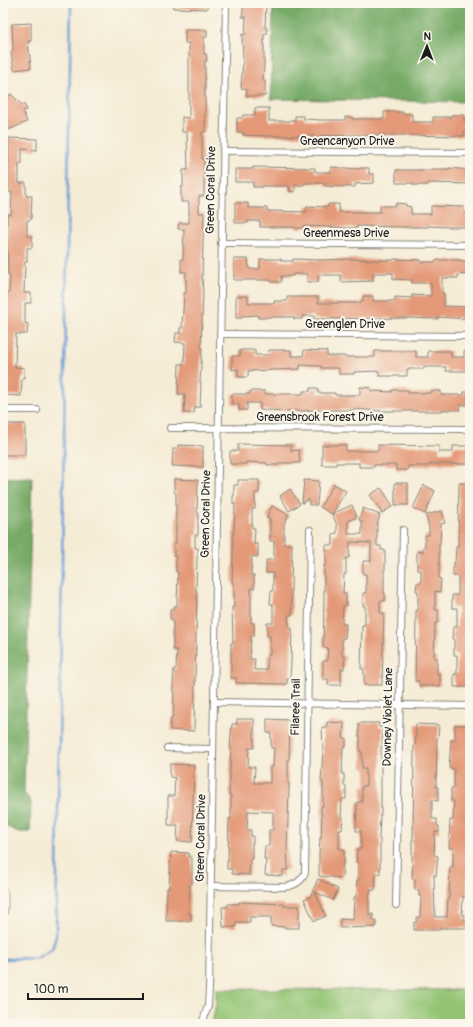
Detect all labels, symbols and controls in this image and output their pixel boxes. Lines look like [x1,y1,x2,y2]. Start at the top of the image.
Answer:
north arrow [407,26,447,66]
text: N [423,30,432,43]
street label: Greencanyon Drive [300,134,394,149]
street label: Green Coral Drive [203,146,219,234]
street label: Greenmesa Drive [303,226,389,241]
street label: Greenglen Drive [305,317,385,332]
street label: Greensbrook Forest Drive [256,410,384,425]
street label: Green Coral Drive [198,470,214,558]
street label: Downey Violet Lane [380,667,396,767]
street label: Filaree Trail [288,678,304,736]
street label: Green Coral Drive [193,794,209,882]
scale bar [28,975,143,1001]
text: 100 m [34,982,69,997]

